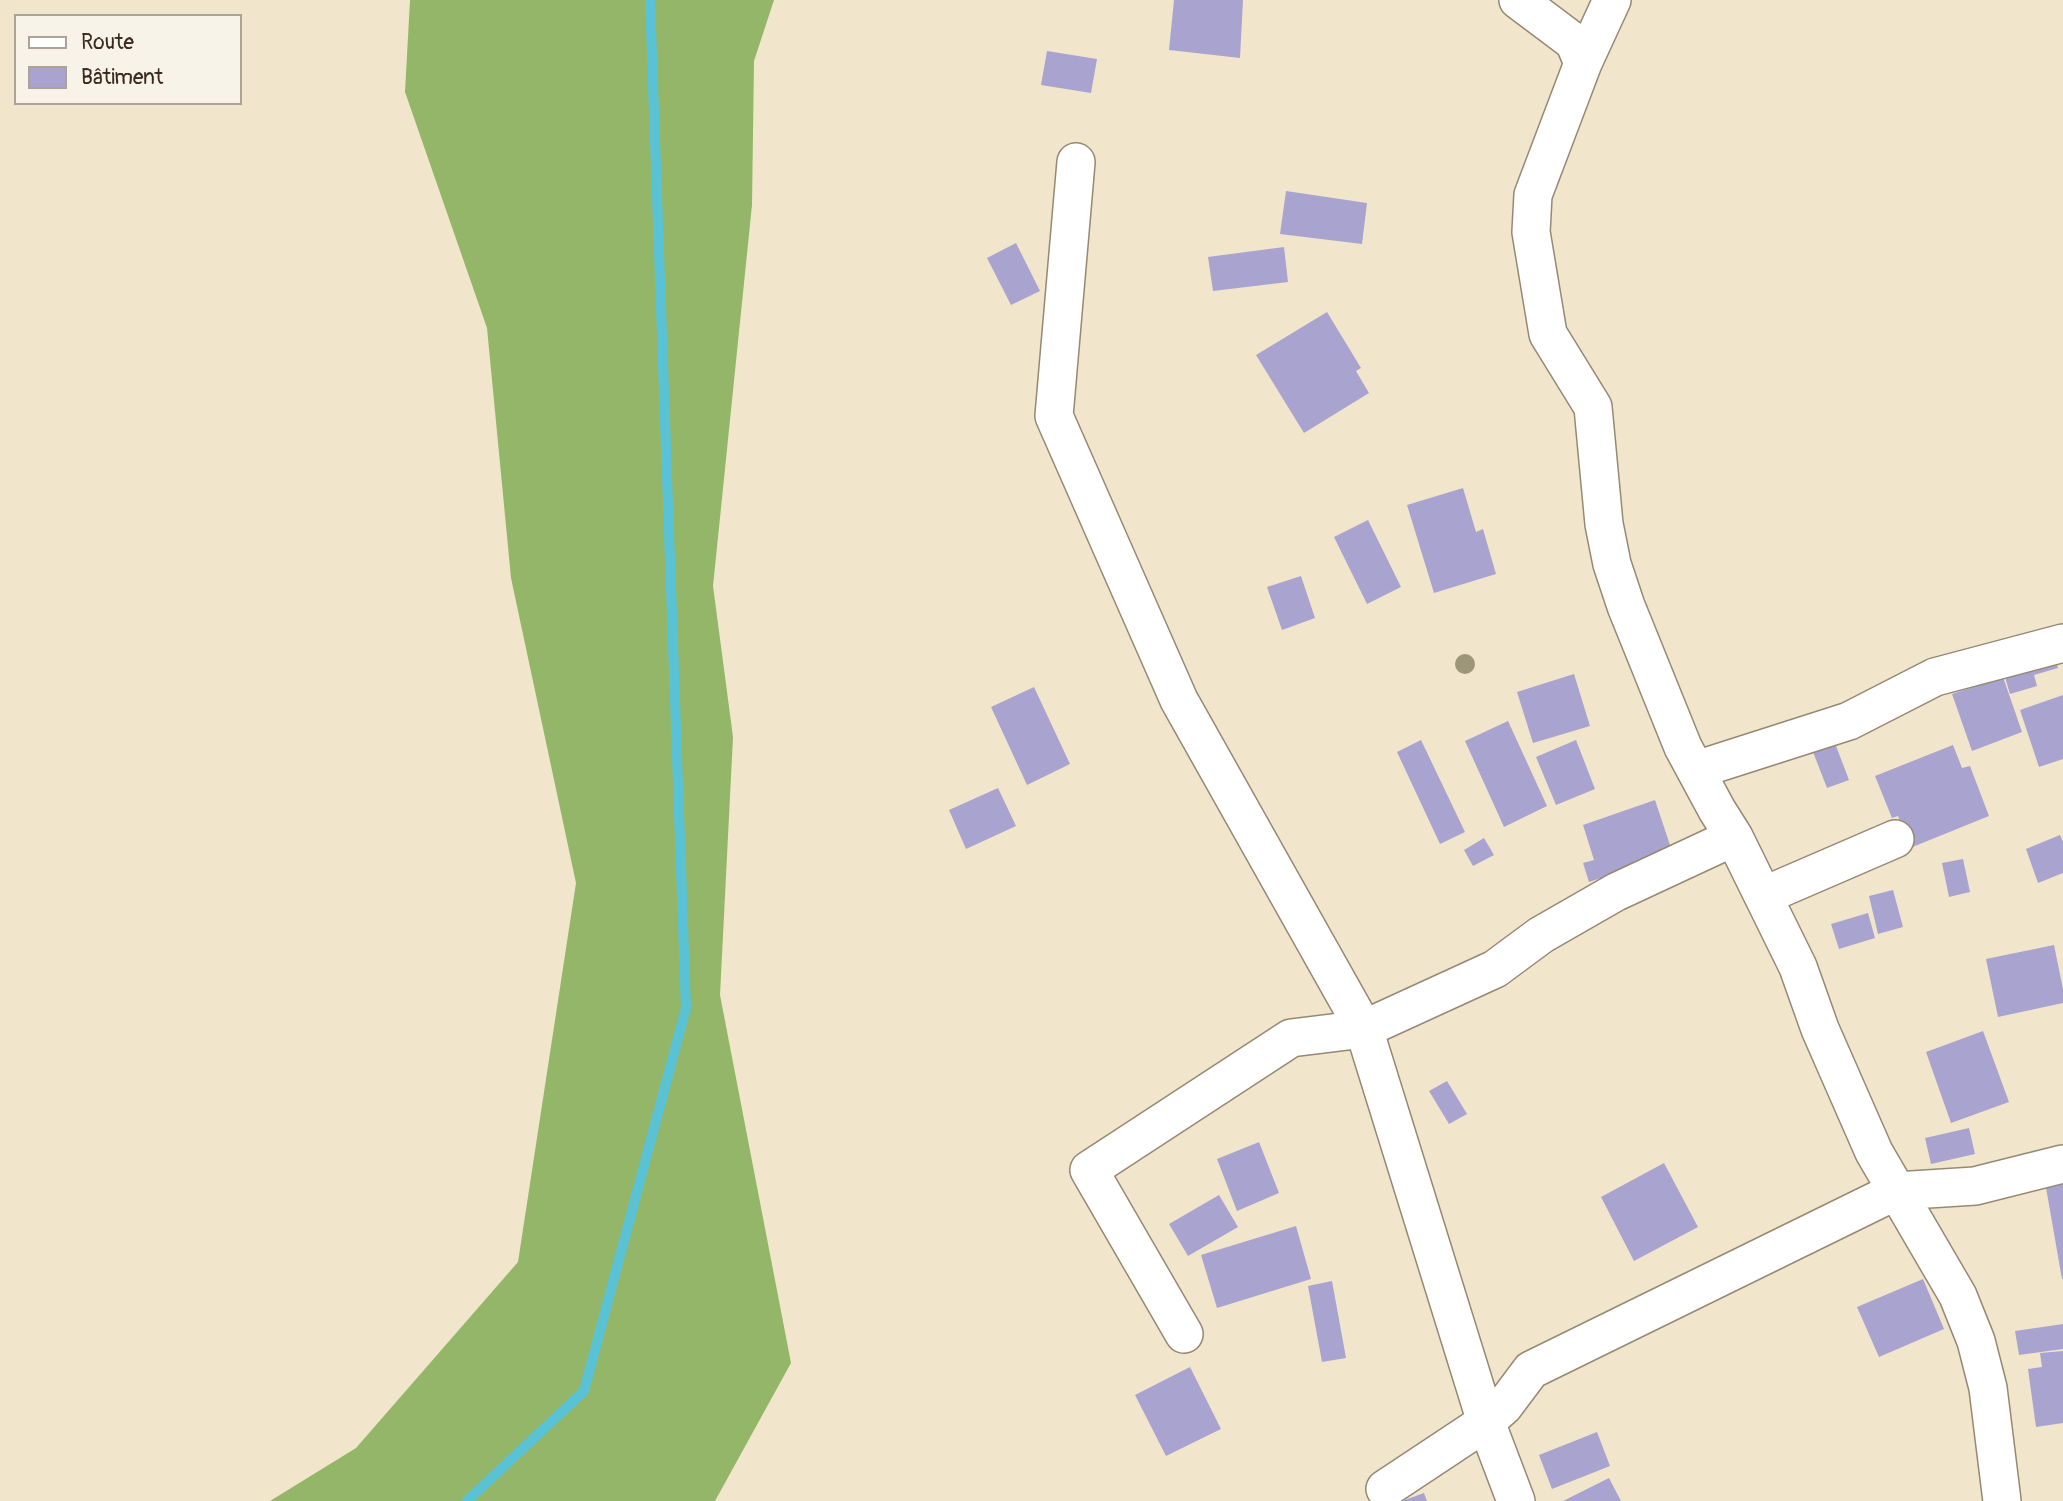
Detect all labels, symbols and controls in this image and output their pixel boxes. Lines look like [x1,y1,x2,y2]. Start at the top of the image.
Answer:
legend [14,14,242,105]
text: Route [81,29,134,56]
text: Bâtiment [81,64,163,91]

